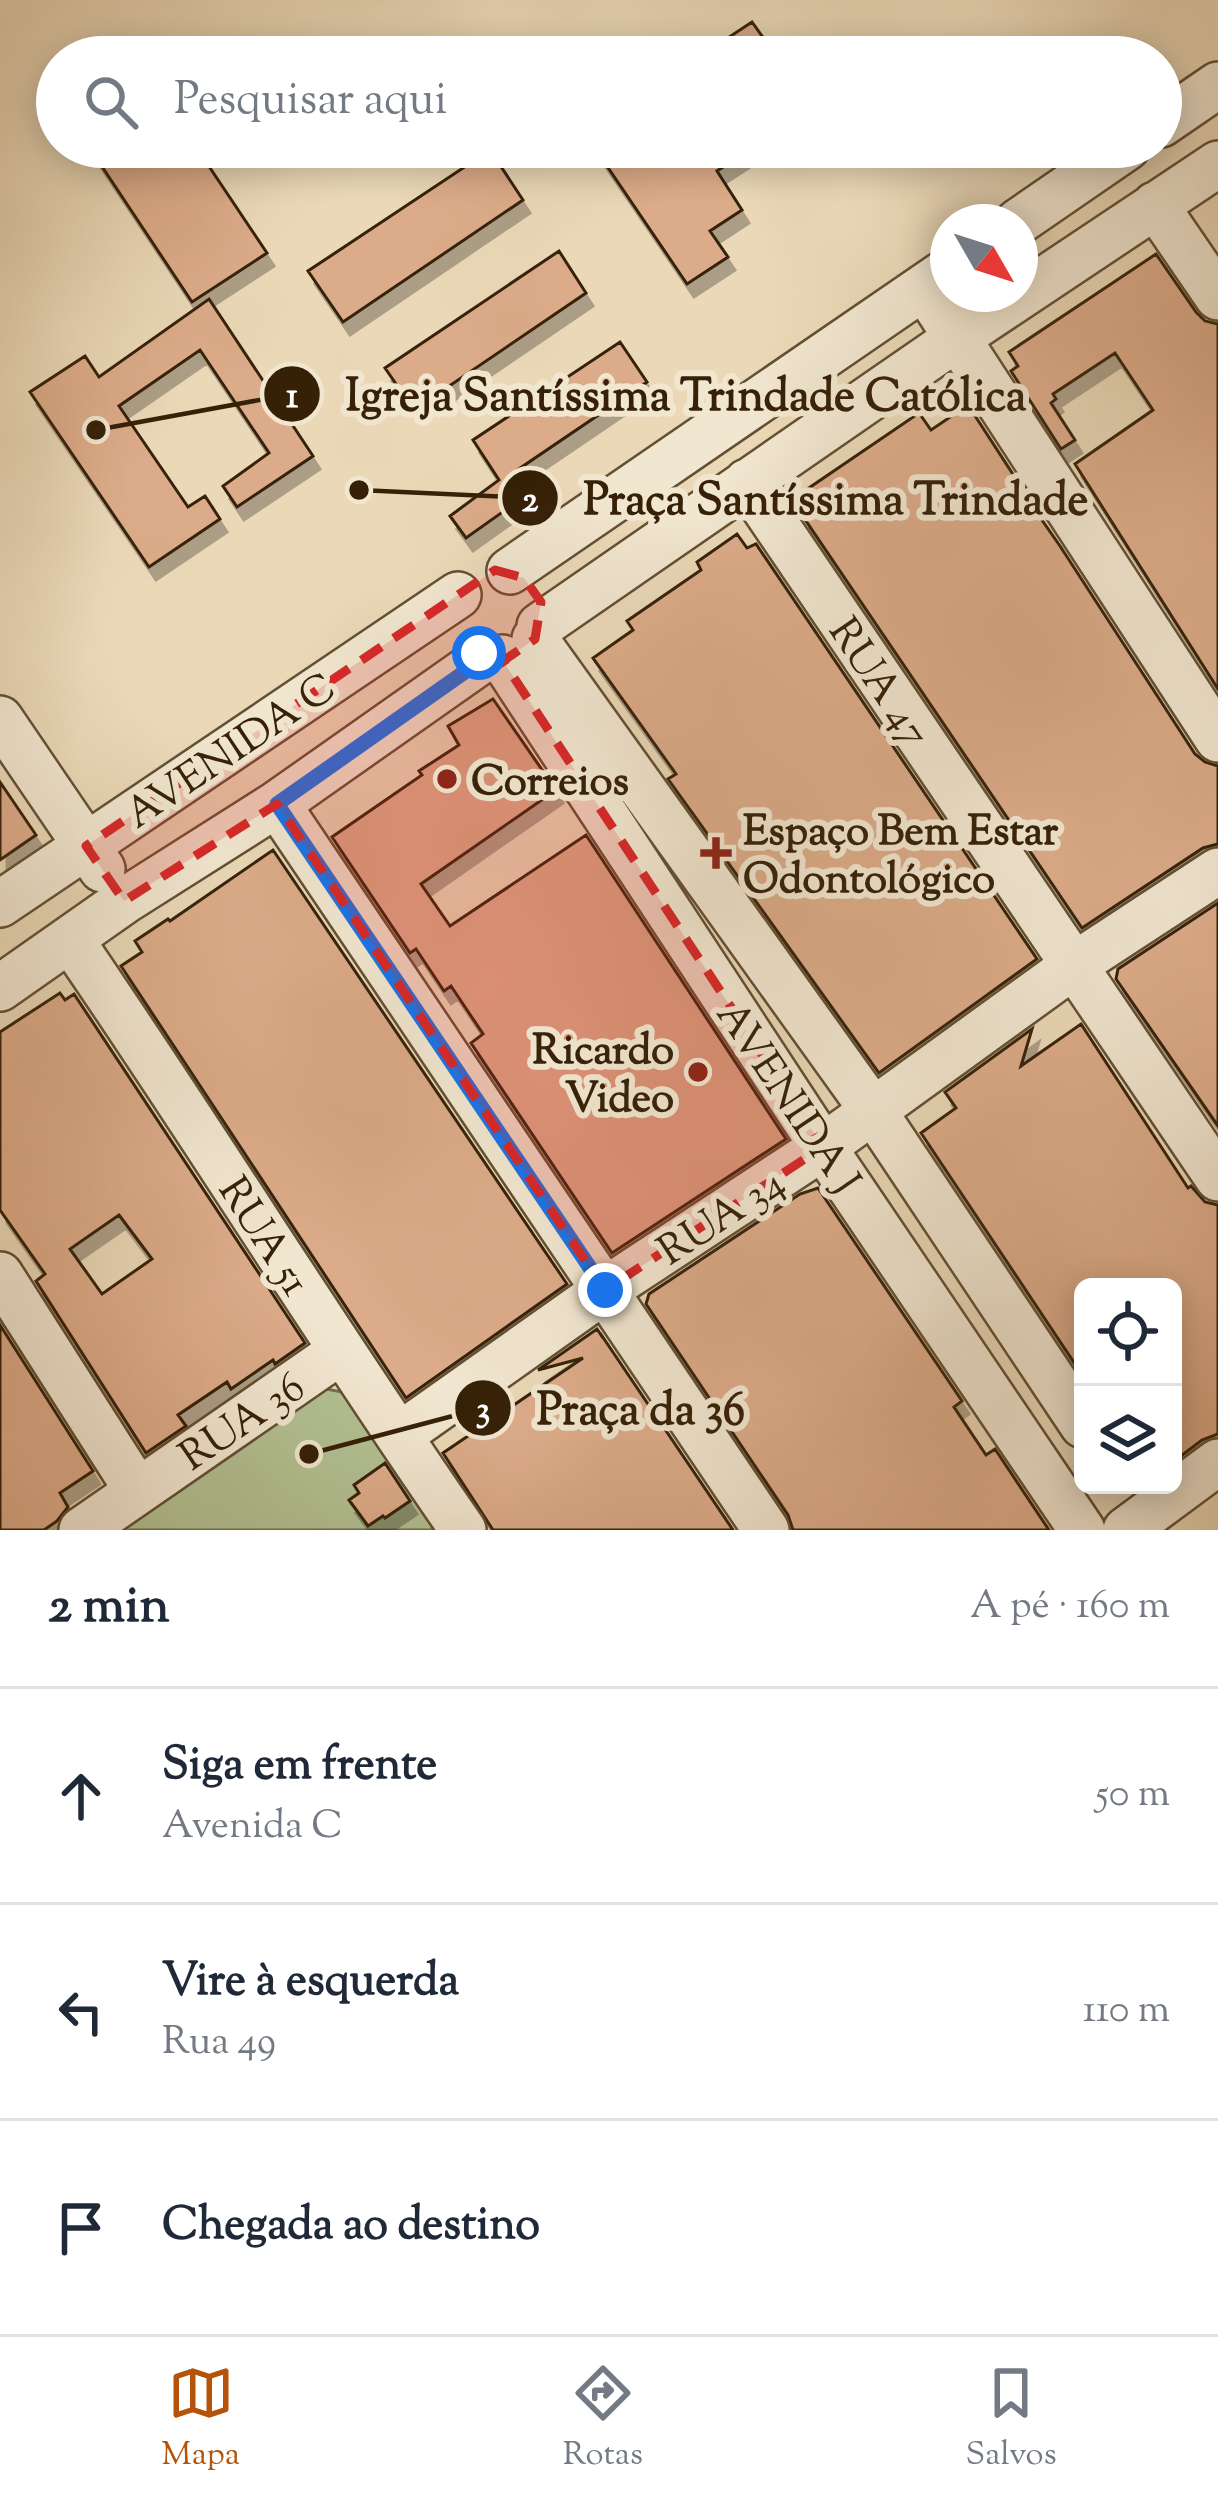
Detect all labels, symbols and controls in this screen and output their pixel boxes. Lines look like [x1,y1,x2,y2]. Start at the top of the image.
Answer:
search box [36,36,1182,168]
icon: search [78,69,144,135]
text: Pesquisar aqui [174,70,447,135]
north arrow [930,204,1038,312]
callout: Igreja Santíssima Trindade Católica [262,354,1051,435]
text: Igreja Santíssima Trindade Católica [345,367,1027,432]
text: 1 [286,372,299,424]
callout: Praça Santíssima Trindade [500,458,1113,539]
text: Praça Santíssima Trindade [584,471,1088,536]
text: 2 [522,476,539,528]
street label: RUA 47 [812,607,942,761]
route start [452,626,506,680]
street label: AVENIDA C [114,660,349,846]
place label: Correios [471,754,629,814]
marker: Correios [434,766,460,792]
place label: Espaço Bem Estar Odontológico [743,804,1059,912]
marker: Espaço Bem Estar Odontológico [700,837,732,869]
street label: AVENIDA J [699,990,873,1207]
place label: Ricardo Video [532,1023,674,1131]
marker: Ricardo Video [685,1059,711,1085]
street label: RUA 34 [647,1156,798,1283]
street label: RUA 51 [201,1166,323,1309]
route end [578,1263,632,1317]
map controls [1074,1278,1182,1494]
button: locate [1074,1278,1182,1386]
street label: RUA 36 [169,1360,319,1488]
callout: Praça da 36 [453,1368,769,1449]
text: Praça da 36 [537,1381,745,1446]
text: 3 [476,1386,490,1438]
button: layers [1074,1386,1182,1494]
text: 2 min [48,1572,170,1645]
text: A pé · 160 m [970,1580,1170,1636]
text: Siga em frente [162,1735,437,1800]
icon: ahead [48,1763,114,1829]
text: 50 m [1095,1768,1170,1824]
text: Avenida C [162,1800,343,1856]
text: Vire à esquerda [162,1951,459,2016]
icon: left [48,1979,114,2045]
text: 110 m [1083,1984,1170,2040]
text: Rua 49 [162,2016,276,2072]
icon: arrive [48,2195,114,2261]
text: Chegada ao destino [162,2195,540,2260]
tab: Mapa [161,2360,240,2480]
tab: Rotas [563,2360,643,2480]
tab: Salvos [966,2360,1057,2480]

